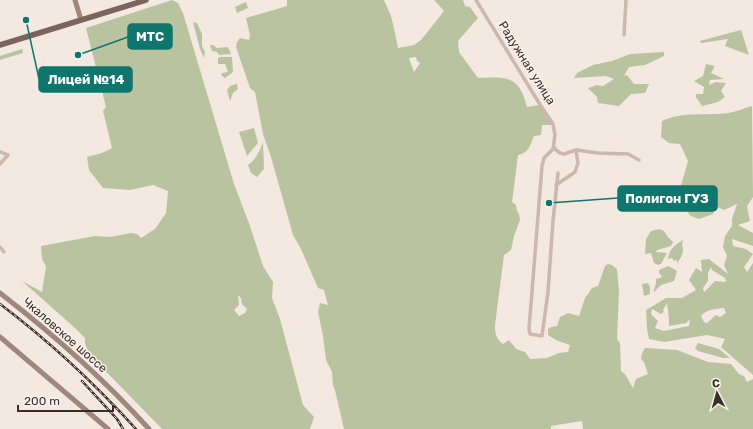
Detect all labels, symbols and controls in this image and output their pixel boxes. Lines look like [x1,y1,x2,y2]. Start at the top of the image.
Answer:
street label: Радужная улица [496,19,558,107]
callout: МТС [128,24,172,49]
text: МТС [136,29,164,44]
callout: Лицей №14 [39,67,132,92]
text: Лицей №14 [48,72,124,87]
callout: Полигон ГУЗ [618,186,717,211]
text: Полигон ГУЗ [625,191,709,206]
street label: Чкаловское шоссе [20,295,110,376]
north arrow [697,373,737,413]
text: С [711,377,721,390]
scale bar [18,387,113,413]
text: 200 m [24,394,60,408]

